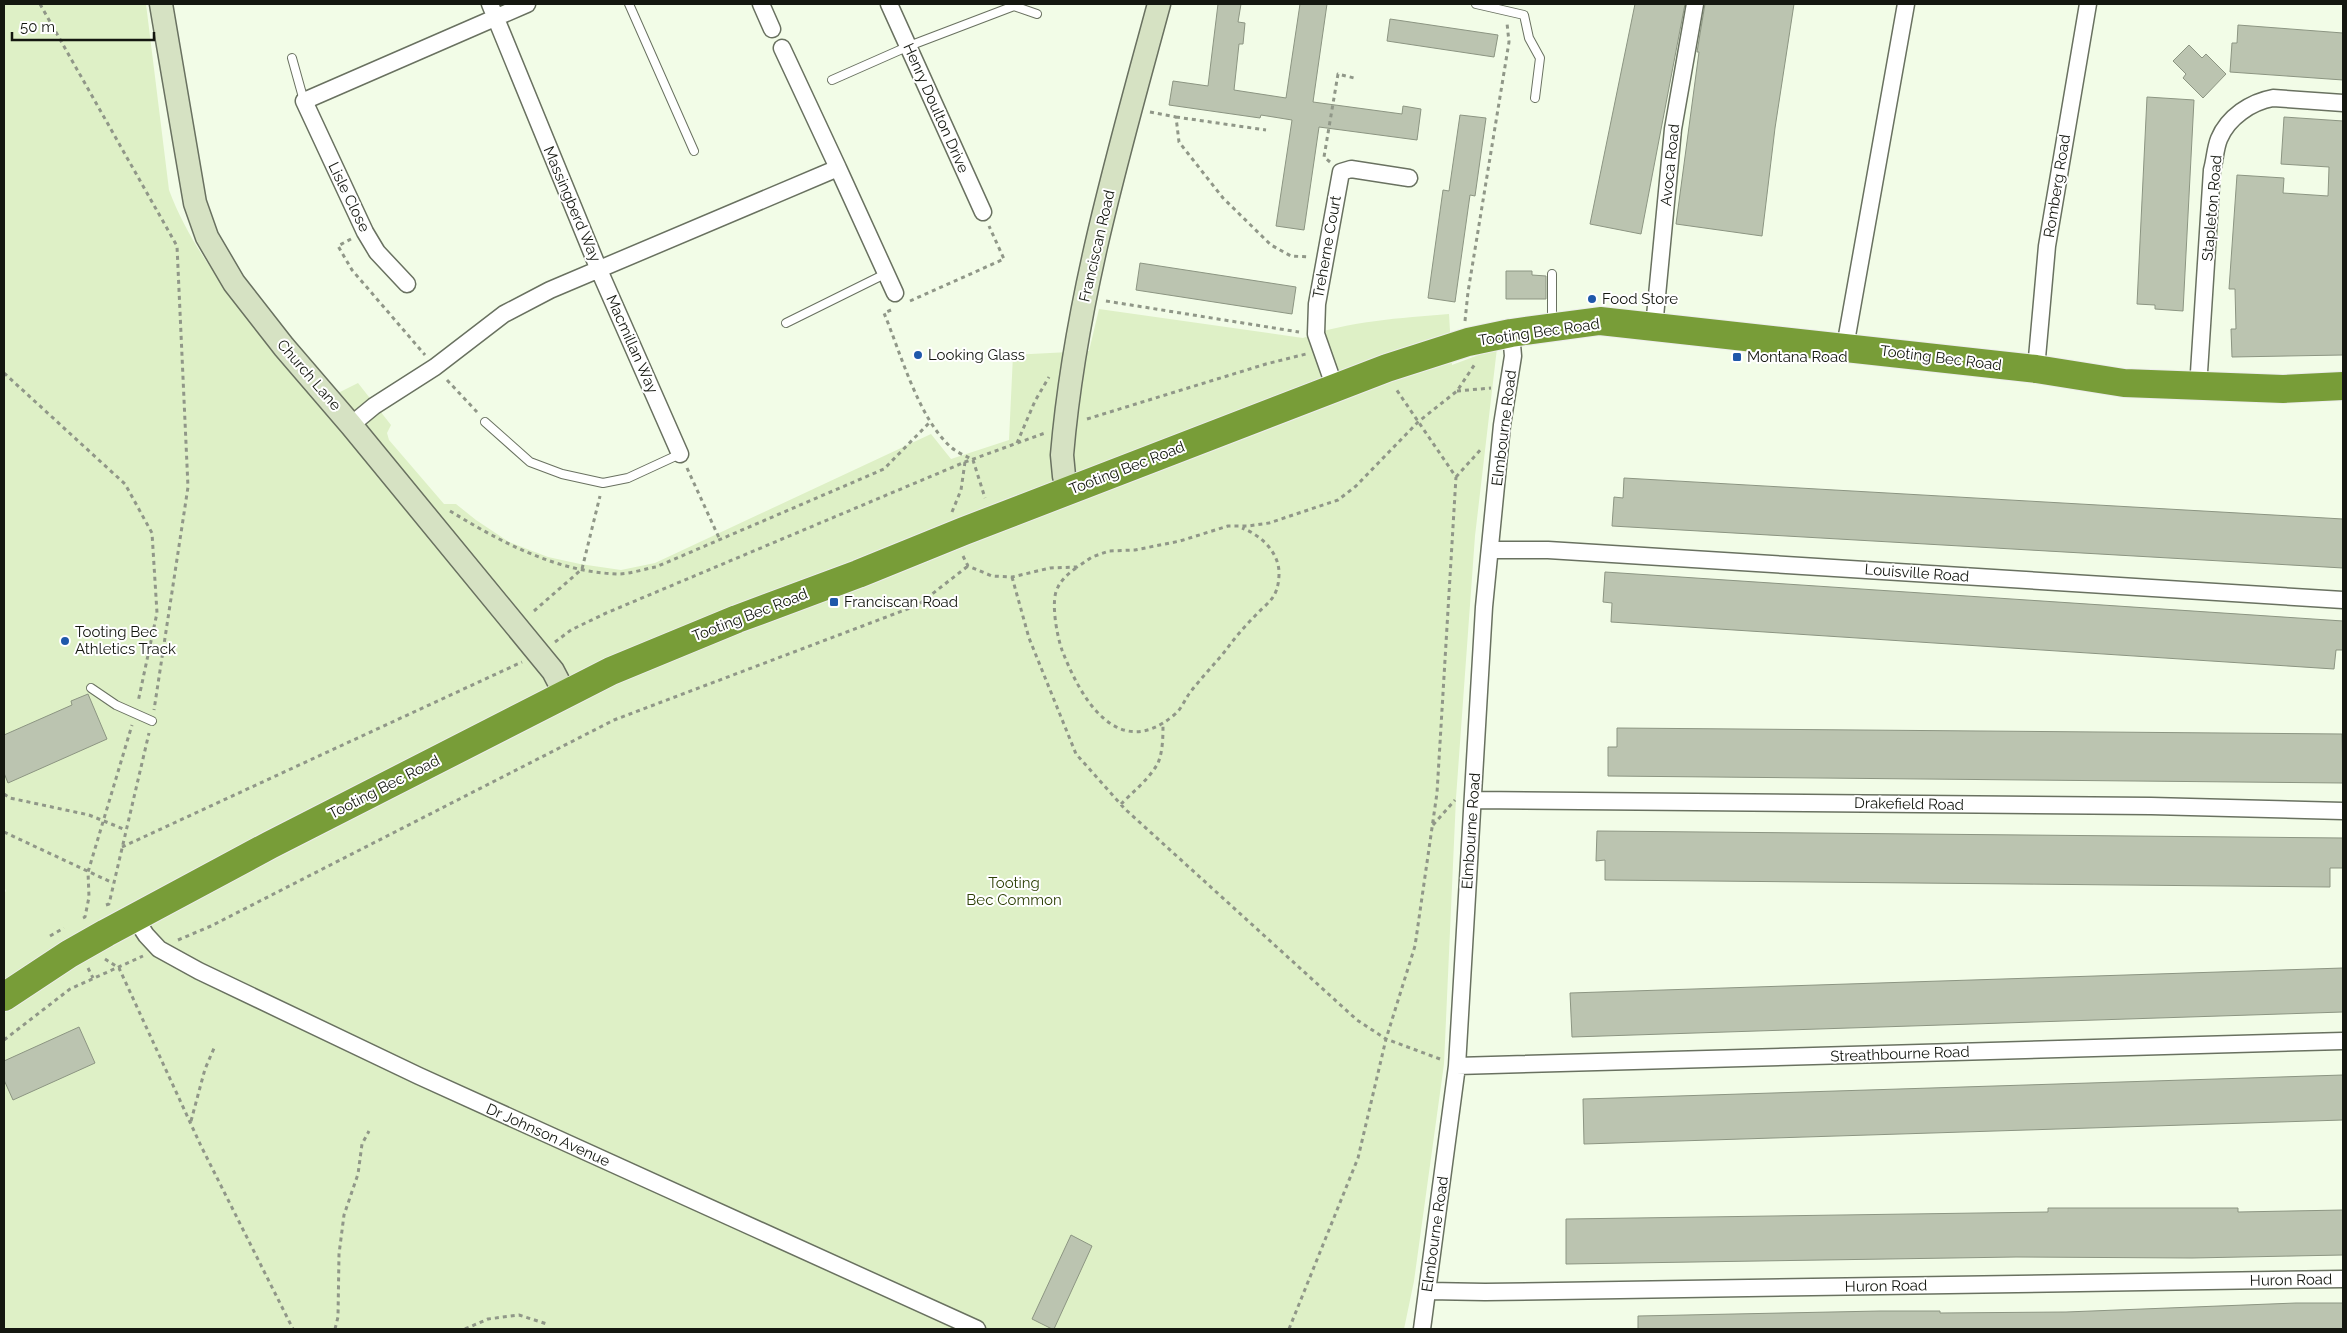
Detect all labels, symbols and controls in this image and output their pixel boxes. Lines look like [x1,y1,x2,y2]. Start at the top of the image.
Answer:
scale bar [12,10,155,42]
text: 50 m [20,18,55,36]
street label: Henry Doulton Drive [899,40,973,176]
street label: Avoca Road [1657,123,1683,207]
street label: Romberg Road [2040,133,2074,239]
street label: Massingberd Way [540,144,604,264]
street label: Stapleton Road [2198,154,2226,262]
street label: Lisle Close [324,159,374,235]
street label: Franciscan Road [1075,188,1119,304]
street label: Treherne Court [1309,194,1345,300]
place label: Food Store [1602,290,1678,308]
street label: Macmillan Way [602,292,662,396]
marker: Food Store [1586,293,1598,305]
street label: Tooting Bec Road [1477,315,1601,349]
street label: Church Lane [273,336,345,414]
street label: Tooting Bec Road [1879,342,2003,374]
place label: Looking Glass [928,346,1025,364]
place label: Montana Road [1747,348,1848,366]
marker: Looking Glass [912,349,924,361]
marker: Montana Road [1731,351,1743,363]
street label: Elmbourne Road [1488,369,1520,487]
street label: Tooting Bec Road [1067,438,1187,498]
street label: Louisville Road [1864,560,1970,586]
street label: Tooting Bec Road [690,585,810,645]
place label: Franciscan Road [844,593,958,611]
marker: Franciscan Road [828,596,840,608]
place label: Tooting Bec Athletics Track [75,623,176,658]
marker: Tooting Bec Athletics Track [59,635,71,647]
street label: Tooting Bec Road [325,751,443,823]
street label: Elmbourne Road [1458,772,1484,890]
street label: Drakefield Road [1854,794,1964,814]
park label: Tooting Bec Common [966,874,1062,909]
street label: Streathbourne Road [1830,1043,1970,1065]
street label: Dr Johnson Avenue [483,1100,613,1170]
street label: Elmbourne Road [1418,1175,1452,1293]
street label: Huron Road [2250,1270,2332,1290]
street label: Huron Road [1845,1276,1927,1296]

